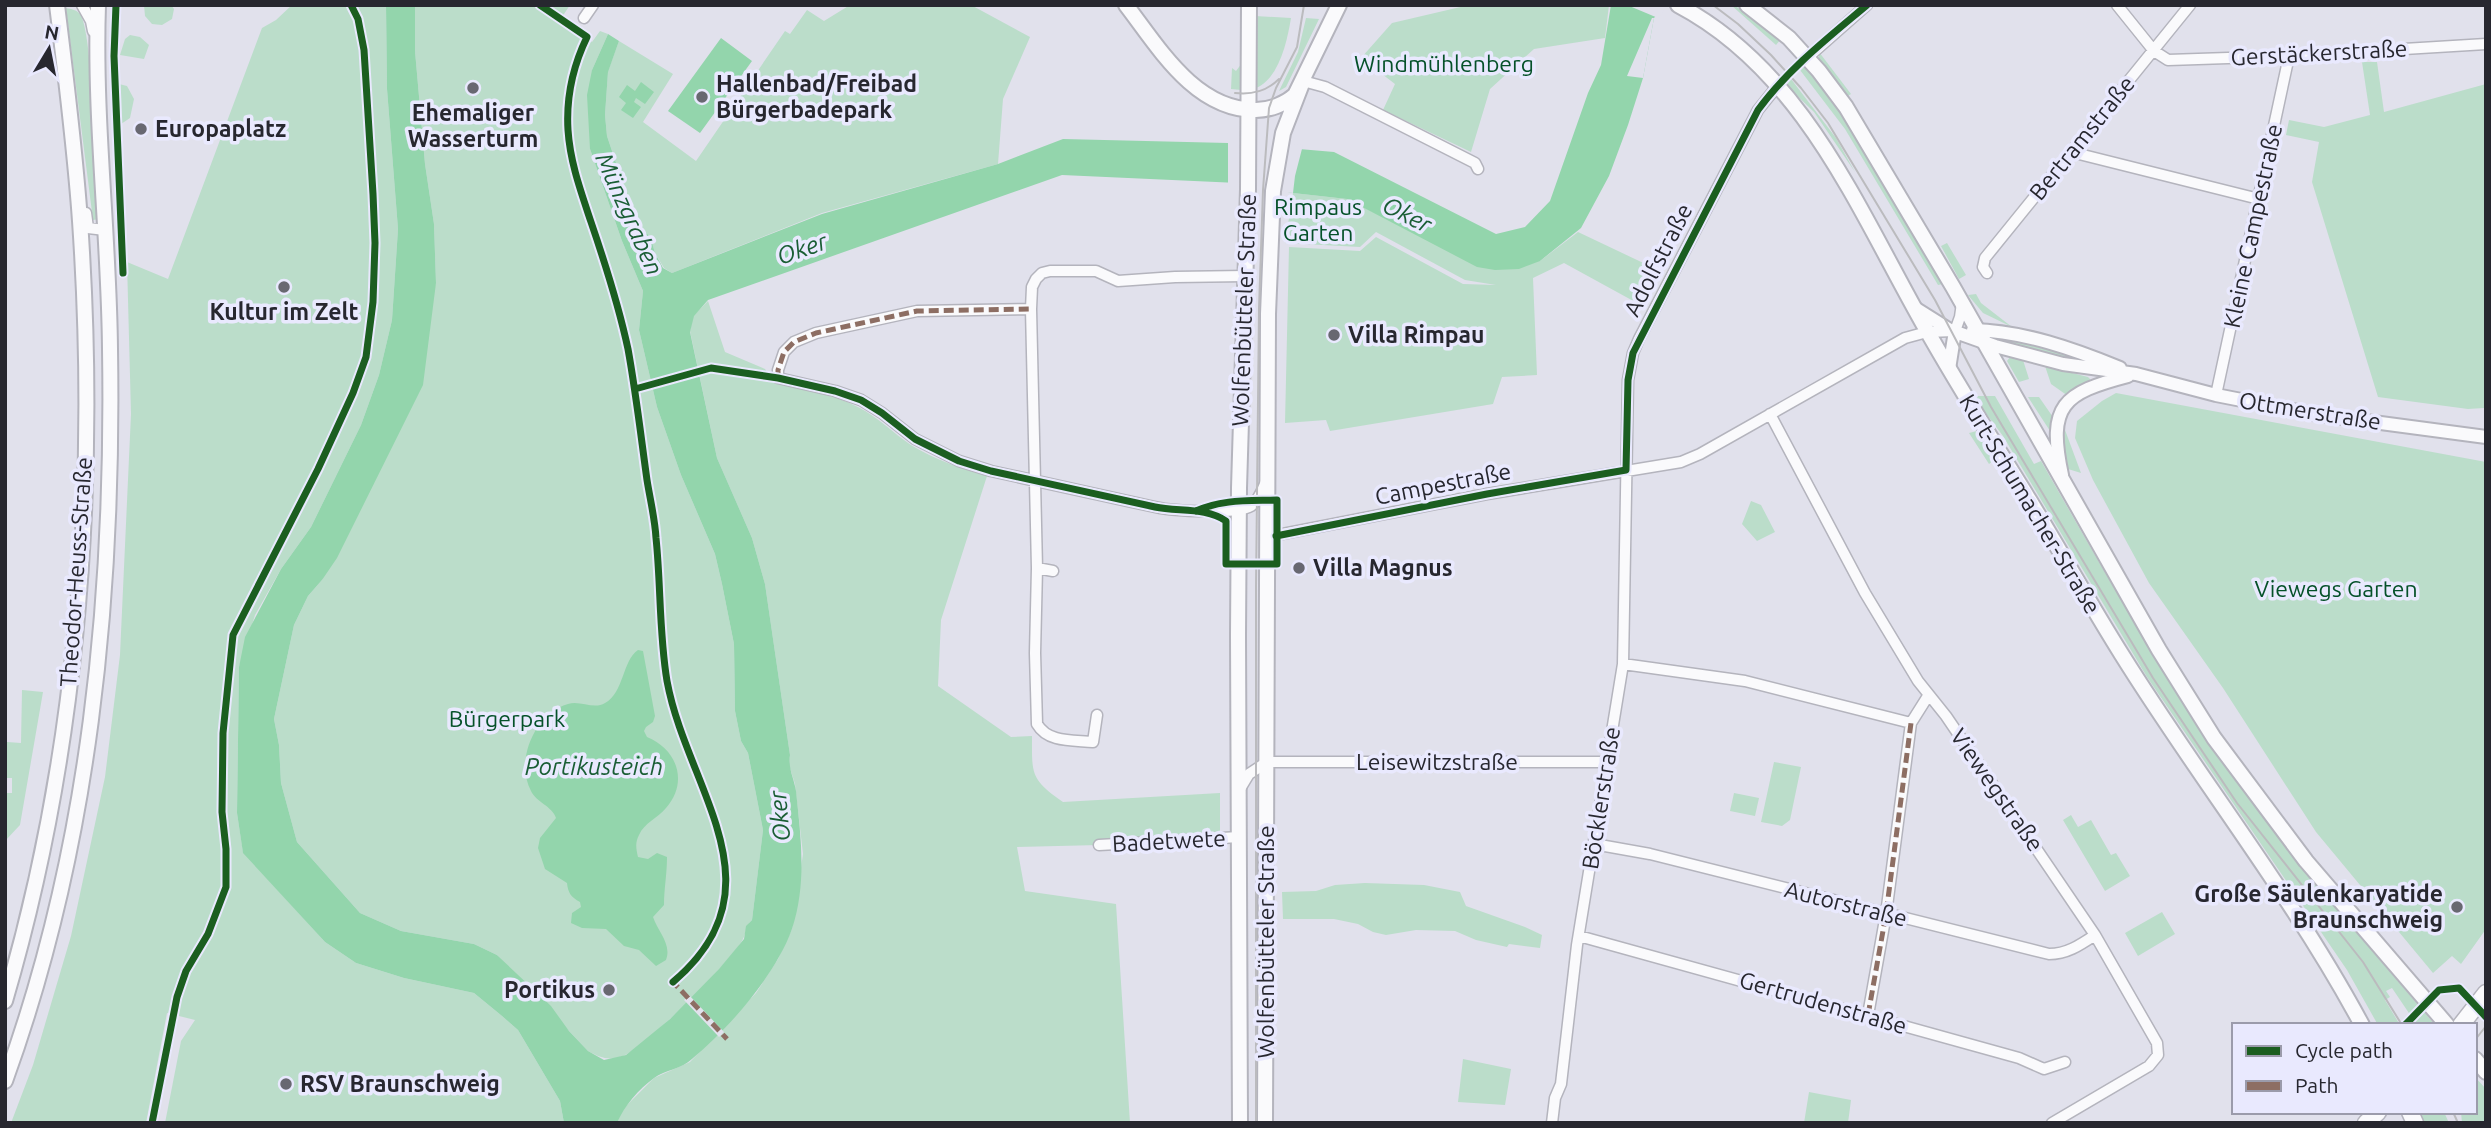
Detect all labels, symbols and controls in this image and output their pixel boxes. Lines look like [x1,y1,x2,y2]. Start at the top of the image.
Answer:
north arrow [14,14,84,84]
text: N [43,20,61,44]
street label: Gerstäckerstraße [2230,35,2408,70]
park label: Windmühlenberg [1354,51,1534,76]
place label: Hallenbad/Freibad Bürgerbadepark [716,71,917,122]
street label: Bertramstraße [2024,71,2139,204]
marker: Ehemaliger Wasserturm [465,80,481,96]
marker: Hallenbad/Freibad Bürgerbadepark [694,89,710,105]
place label: Ehemaliger Wasserturm [408,100,538,151]
place label: Europaplatz [155,116,286,141]
marker: Europaplatz [133,121,149,137]
street label: Kleine Campestraße [2219,122,2286,330]
water label: Münzgraben [590,148,668,279]
water label: Oker [1378,191,1437,239]
street label: Wolfenbütteler Straße [1227,193,1260,427]
park label: Rimpaus Garten [1274,194,1362,245]
street label: Adolfstraße [1619,199,1697,320]
water label: Oker [773,227,831,270]
marker: Kultur im Zelt [276,279,292,295]
place label: Kultur im Zelt [210,299,358,324]
place label: Villa Rimpau [1348,322,1484,347]
marker: Villa Rimpau [1326,327,1342,343]
street label: Ottmerstraße [2237,387,2383,434]
street label: Kurt-Schumacher-Straße [1955,390,2106,618]
street label: Theodor-Heuss-Straße [55,456,96,688]
street label: Campestraße [1373,458,1513,509]
place label: Villa Magnus [1313,555,1453,580]
marker: Villa Magnus [1291,560,1307,576]
park label: Viewegs Garten [2254,576,2418,601]
park label: Bürgerpark [449,706,566,731]
street label: Viewegstraße [1946,724,2049,856]
street label: Böcklerstraße [1577,725,1624,871]
street label: Leisewitzstraße [1356,749,1518,774]
water label: Portikusteich [525,753,663,780]
water label: Oker [764,788,795,843]
street label: Badetwete [1111,825,1226,856]
street label: Wolfenbütteler Straße [1253,825,1278,1059]
street label: Autorstraße [1782,876,1910,931]
place label: Große Säulenkaryatide Braunschweig [2194,881,2443,932]
marker: Große Säulenkaryatide Braunschweig [2449,899,2465,915]
street label: Gertrudenstraße [1737,967,1910,1038]
place label: Portikus [504,977,595,1002]
marker: Portikus [601,982,617,998]
legend [2232,1023,2477,1114]
text: Cycle path [2295,1038,2393,1062]
place label: RSV Braunschweig [300,1071,500,1096]
text: Path [2295,1073,2338,1097]
marker: RSV Braunschweig [278,1076,294,1092]

